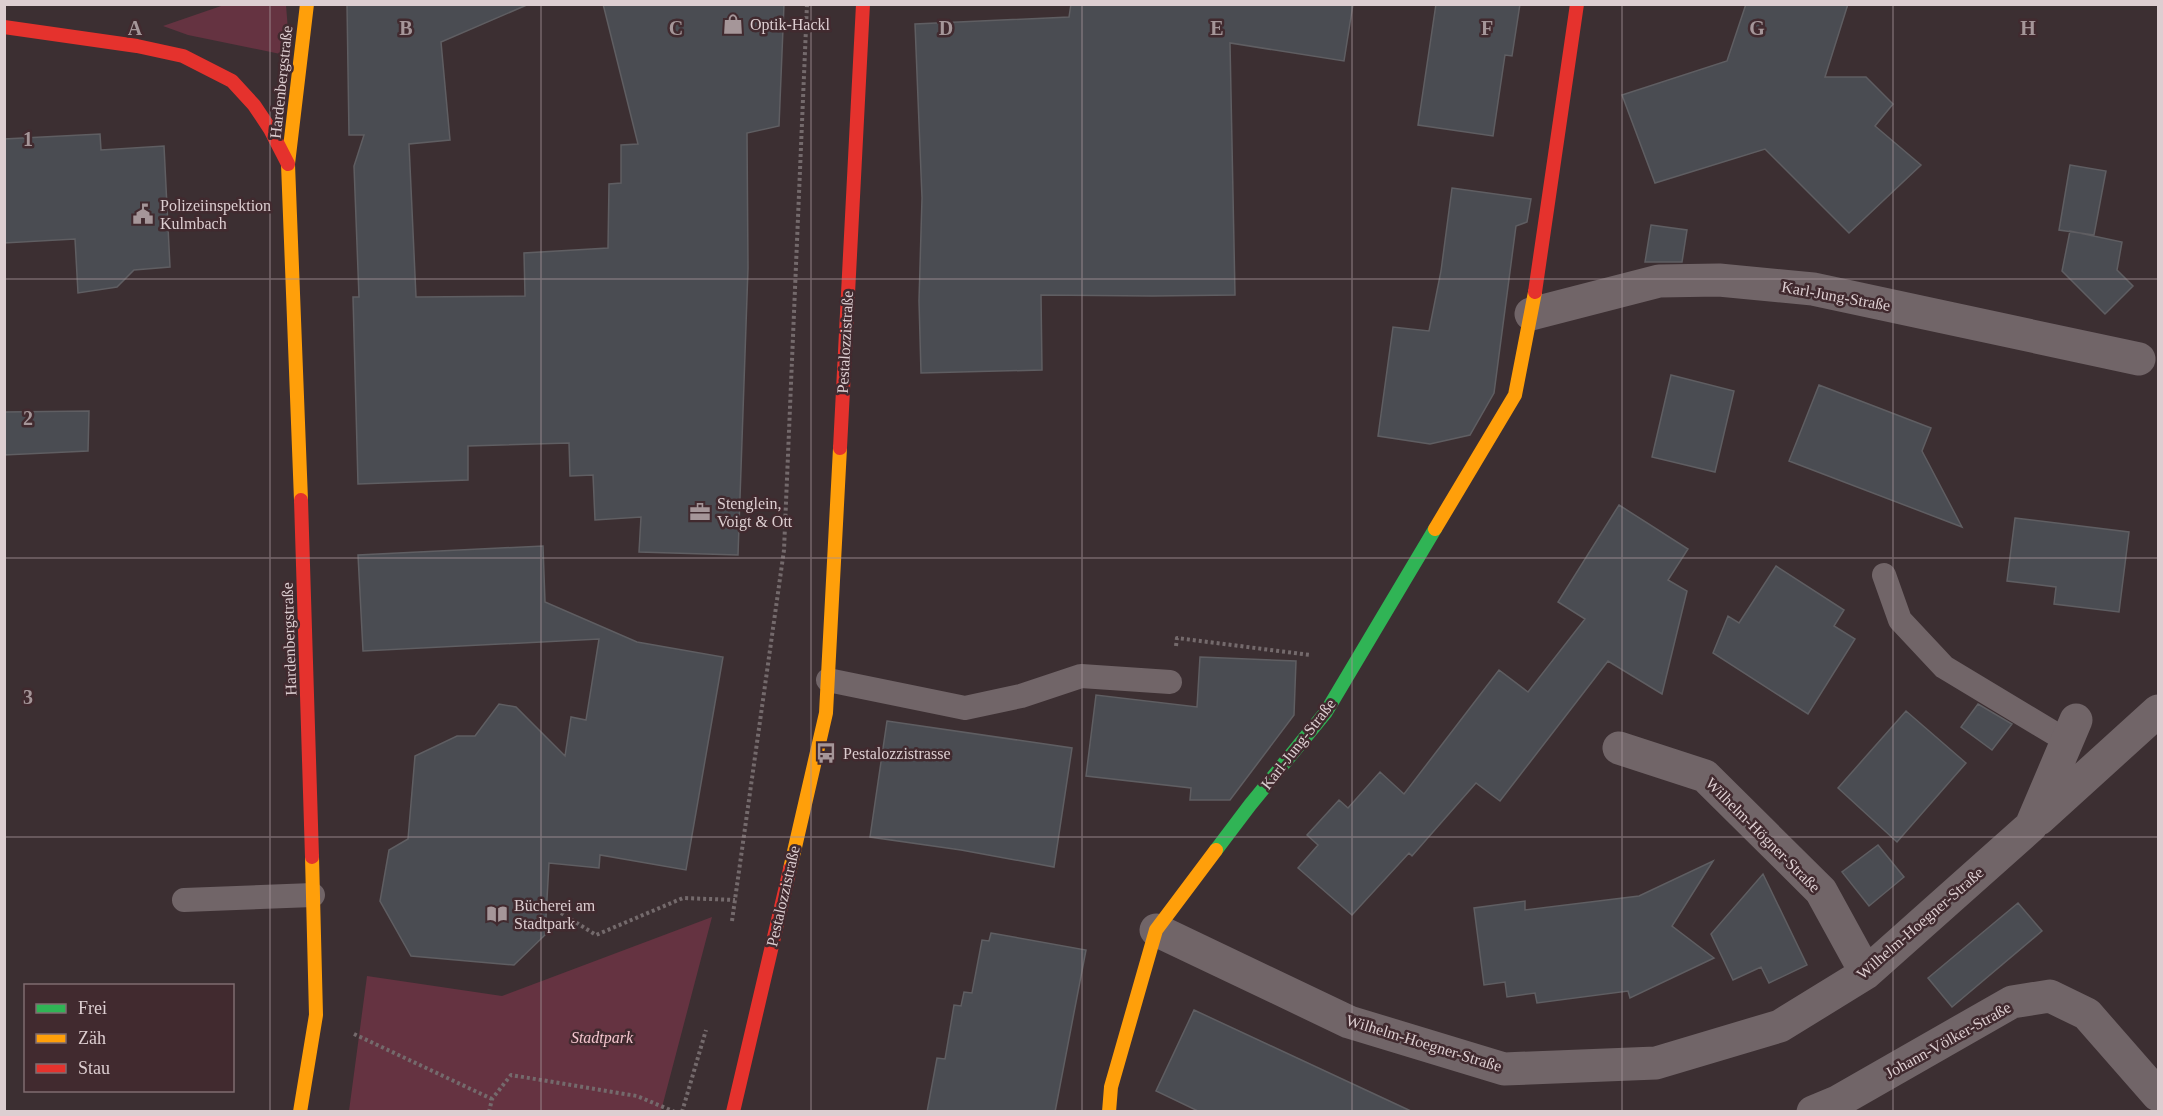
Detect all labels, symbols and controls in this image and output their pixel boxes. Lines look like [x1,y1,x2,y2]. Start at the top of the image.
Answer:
shop icon: Optik-Hackl [721,12,745,36]
place label: Optik-Hackl [750,16,831,34]
text: A [128,17,143,39]
text: B [399,17,413,39]
text: C [669,17,683,39]
text: D [939,17,953,39]
text: E [1210,17,1224,39]
text: F [1481,17,1493,39]
text: G [1749,17,1765,39]
text: H [2020,17,2036,39]
street label: Hardenbergstraße [267,25,296,139]
text: 1 [23,128,33,150]
place label: Polizeiinspektion Kulmbach [160,197,271,232]
public building icon: Polizeiinspektion Kulmbach [131,202,155,226]
street label: Karl-Jung-Straße [1780,278,1892,315]
street label: Pestalozzistraße [834,290,856,394]
text: 2 [23,407,33,429]
place label: Stenglein, Voigt & Ott [717,495,793,531]
office icon: Stenglein, Voigt & Ott [688,500,712,524]
street label: Hardenbergstraße [279,582,300,696]
text: 3 [23,686,33,708]
street label: Karl-Jung-Straße [1257,695,1339,793]
bus stop icon: Pestalozzistrasse [814,741,838,765]
place label: Pestalozzistrasse [843,745,951,762]
street label: Wilhelm-Högner-Straße [1702,774,1824,896]
street label: Pestalozzistraße [763,844,803,948]
street label: Wilhelm-Hoegner-Straße [1853,864,1987,983]
place label: Bücherei am Stadtpark [514,897,596,933]
library icon: Bücherei am Stadtpark [485,902,509,926]
legend [24,984,234,1092]
text: Frei [78,998,107,1018]
street label: Johann-Völker-Straße [1882,998,2014,1082]
street label: Wilhelm-Hoegner-Straße [1344,1011,1504,1076]
text: Zäh [78,1028,106,1048]
park label: Stadtpark [571,1029,634,1047]
text: Stau [78,1058,110,1078]

